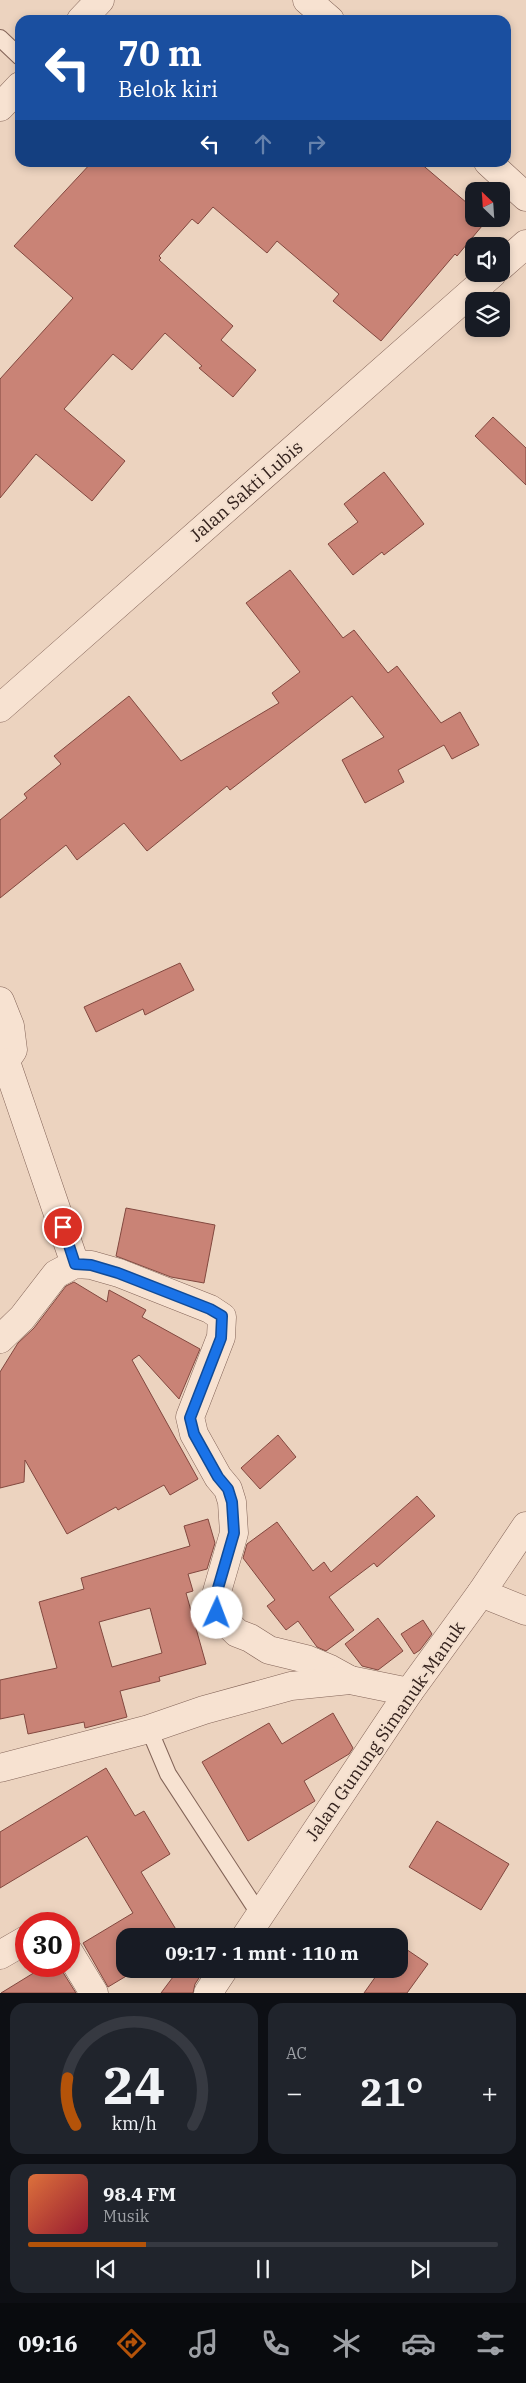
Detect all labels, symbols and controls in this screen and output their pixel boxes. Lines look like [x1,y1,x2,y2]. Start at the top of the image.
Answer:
text: 70 m [118,30,202,76]
icon: left [35,35,100,100]
text: Belok kiri [118,74,218,103]
icon: left [196,130,224,158]
icon: ahead [249,130,277,158]
icon: right [302,130,330,158]
north arrow [465,182,510,228]
map controls [465,182,510,337]
button: sound [465,237,510,282]
button: layers [465,292,510,337]
street label: Jalan Sakti Lubis [185,436,307,546]
pin [42,1206,84,1248]
icon: arrive [49,1213,77,1241]
position arrow [190,1586,242,1638]
street label: Jalan Gunung Simanuk-Manuk [300,1616,470,1845]
speed limit sign: 30 [15,1912,80,1977]
text: 09:17 · 1 mnt · 110 m [165,1941,359,1965]
text: AC [286,2043,307,2063]
text: 24 [103,2051,165,2118]
text: 21° [360,2067,424,2116]
text: − [286,2074,303,2111]
text: + [481,2074,498,2111]
text: km/h [111,2112,157,2135]
text: 98.4 FM [103,2182,176,2206]
text: Musik [103,2206,149,2226]
icon: previous [92,2255,120,2283]
icon: pause [249,2255,277,2283]
icon: next [406,2255,434,2283]
icon: directions [114,2326,149,2361]
icon: music [186,2326,221,2361]
icon: phone [258,2326,293,2361]
icon: climate [329,2326,364,2361]
icon: car [401,2326,436,2361]
icon: filters [473,2326,508,2361]
text: 09:16 [18,2329,78,2358]

